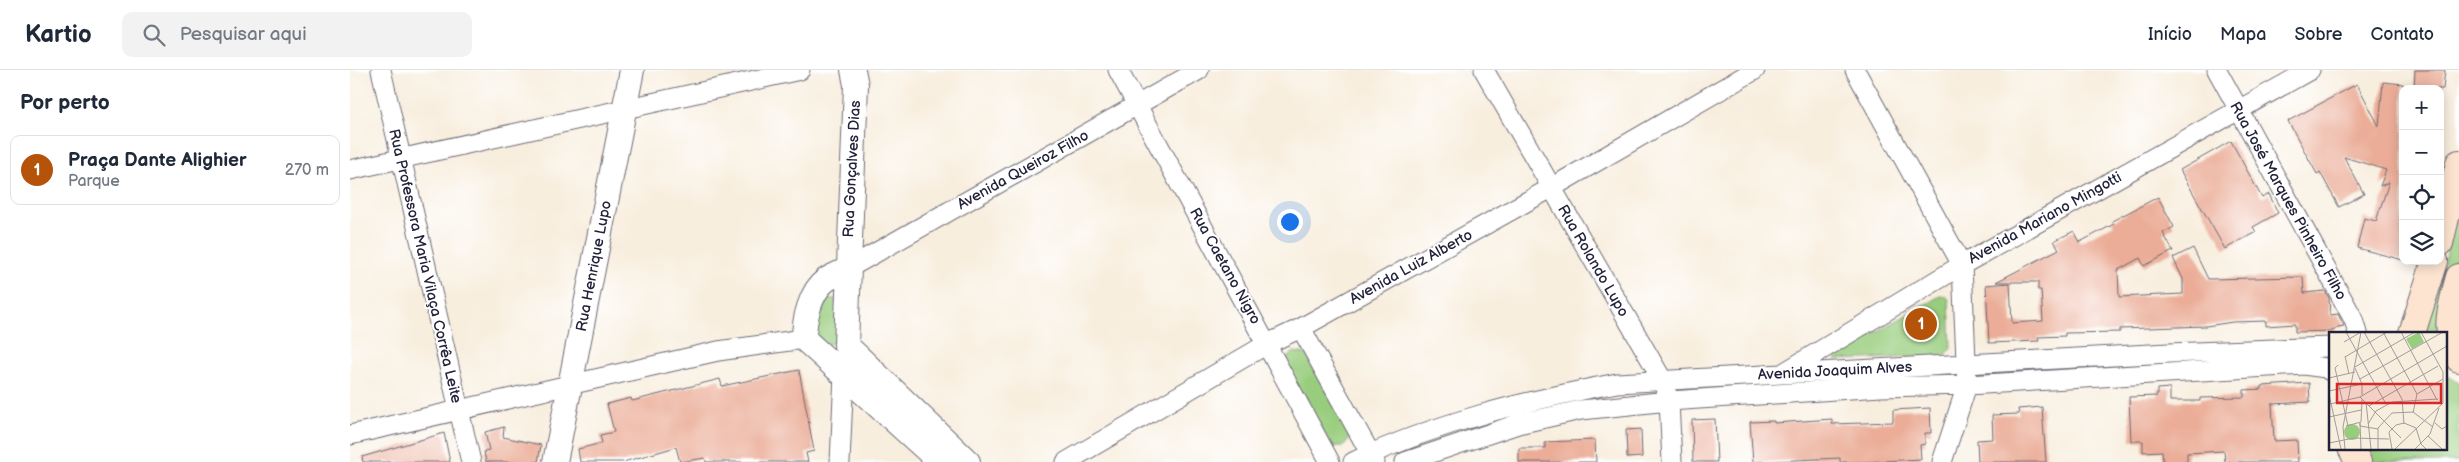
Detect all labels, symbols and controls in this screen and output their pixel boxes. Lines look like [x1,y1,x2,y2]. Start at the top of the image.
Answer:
search box [122,12,472,57]
text: Kartio [25,20,92,49]
icon: search [140,21,168,49]
text: Pesquisar aqui [180,23,307,46]
text: Início [2148,24,2192,45]
text: Mapa [2220,24,2266,45]
text: Sobre [2294,24,2342,45]
text: Contato [2370,24,2434,45]
map controls [2399,85,2444,265]
button: + [2399,85,2444,130]
text: Por perto [20,90,110,115]
street label: Rua Gonçalves Dias [839,99,865,238]
street label: Rua José Marques Pinheiro Filho [2225,99,2351,303]
street label: Avenida Queiroz Filho [954,126,1092,214]
street label: Rua Professora Maria Vilaça Corrêa Leite [384,127,466,405]
button: − [2399,130,2444,175]
text: Praça Dante Alighier [68,149,247,172]
text: 1 [34,161,40,180]
text: 270 m [285,161,329,180]
street label: Avenida Mariano Mingotti [1965,168,2125,268]
text: Parque [68,172,120,191]
button: locate [2399,175,2444,220]
street label: Rua Henrique Lupo [572,199,616,333]
street label: Rua Rolando Lupo [1553,202,1633,320]
street label: Rua Caetano Nigro [1185,204,1265,328]
your location [1277,209,1303,235]
button: layers [2399,220,2444,265]
street label: Avenida Luiz Alberto [1346,225,1476,309]
pin: 1 [1905,305,1937,343]
inset map [2329,332,2446,450]
street label: Avenida Joaquim Alves [1757,357,1913,385]

